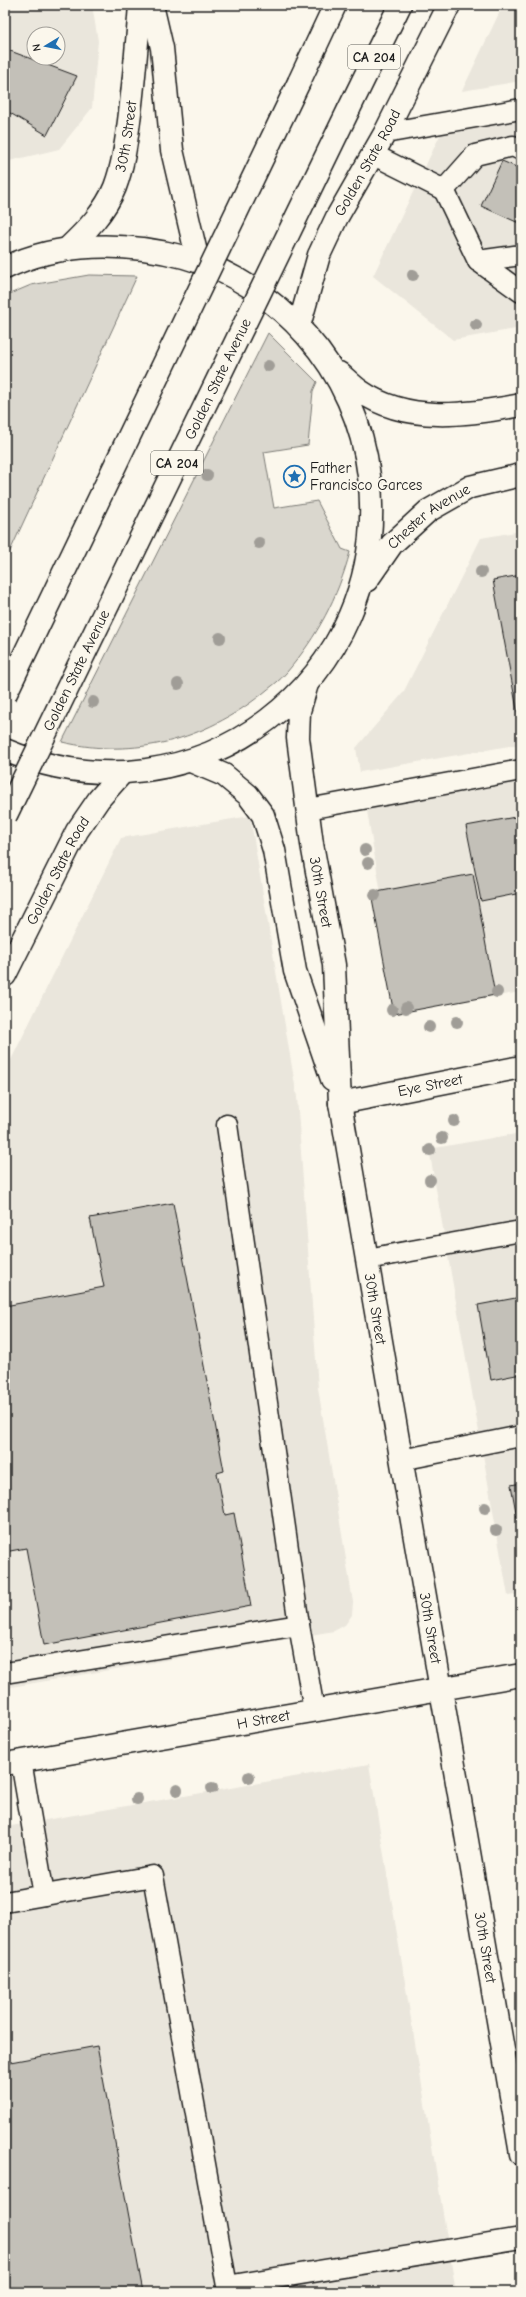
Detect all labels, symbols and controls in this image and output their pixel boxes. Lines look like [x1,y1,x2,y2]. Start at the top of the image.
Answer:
north arrow [26,26,66,66]
text: N [30,43,44,52]
road number: CA 204 [348,45,400,69]
street label: 30th Street [111,99,140,174]
street label: Golden State Road [330,106,404,219]
street label: Golden State Avenue [181,315,255,443]
road number: CA 204 [151,451,203,475]
place label: Father Francisco Garces [310,459,422,494]
place icon: Father Francisco Garces [282,464,308,490]
street label: Chester Avenue [383,480,474,553]
street label: Golden State Avenue [39,606,114,734]
street label: Golden State Road [23,813,93,928]
street label: 30th Street [305,855,336,930]
street label: Eye Street [396,1070,465,1100]
street label: 30th Street [360,1272,391,1346]
street label: 30th Street [415,1591,445,1666]
street label: H Street [235,1706,292,1733]
street label: 30th Street [470,1911,500,1985]

